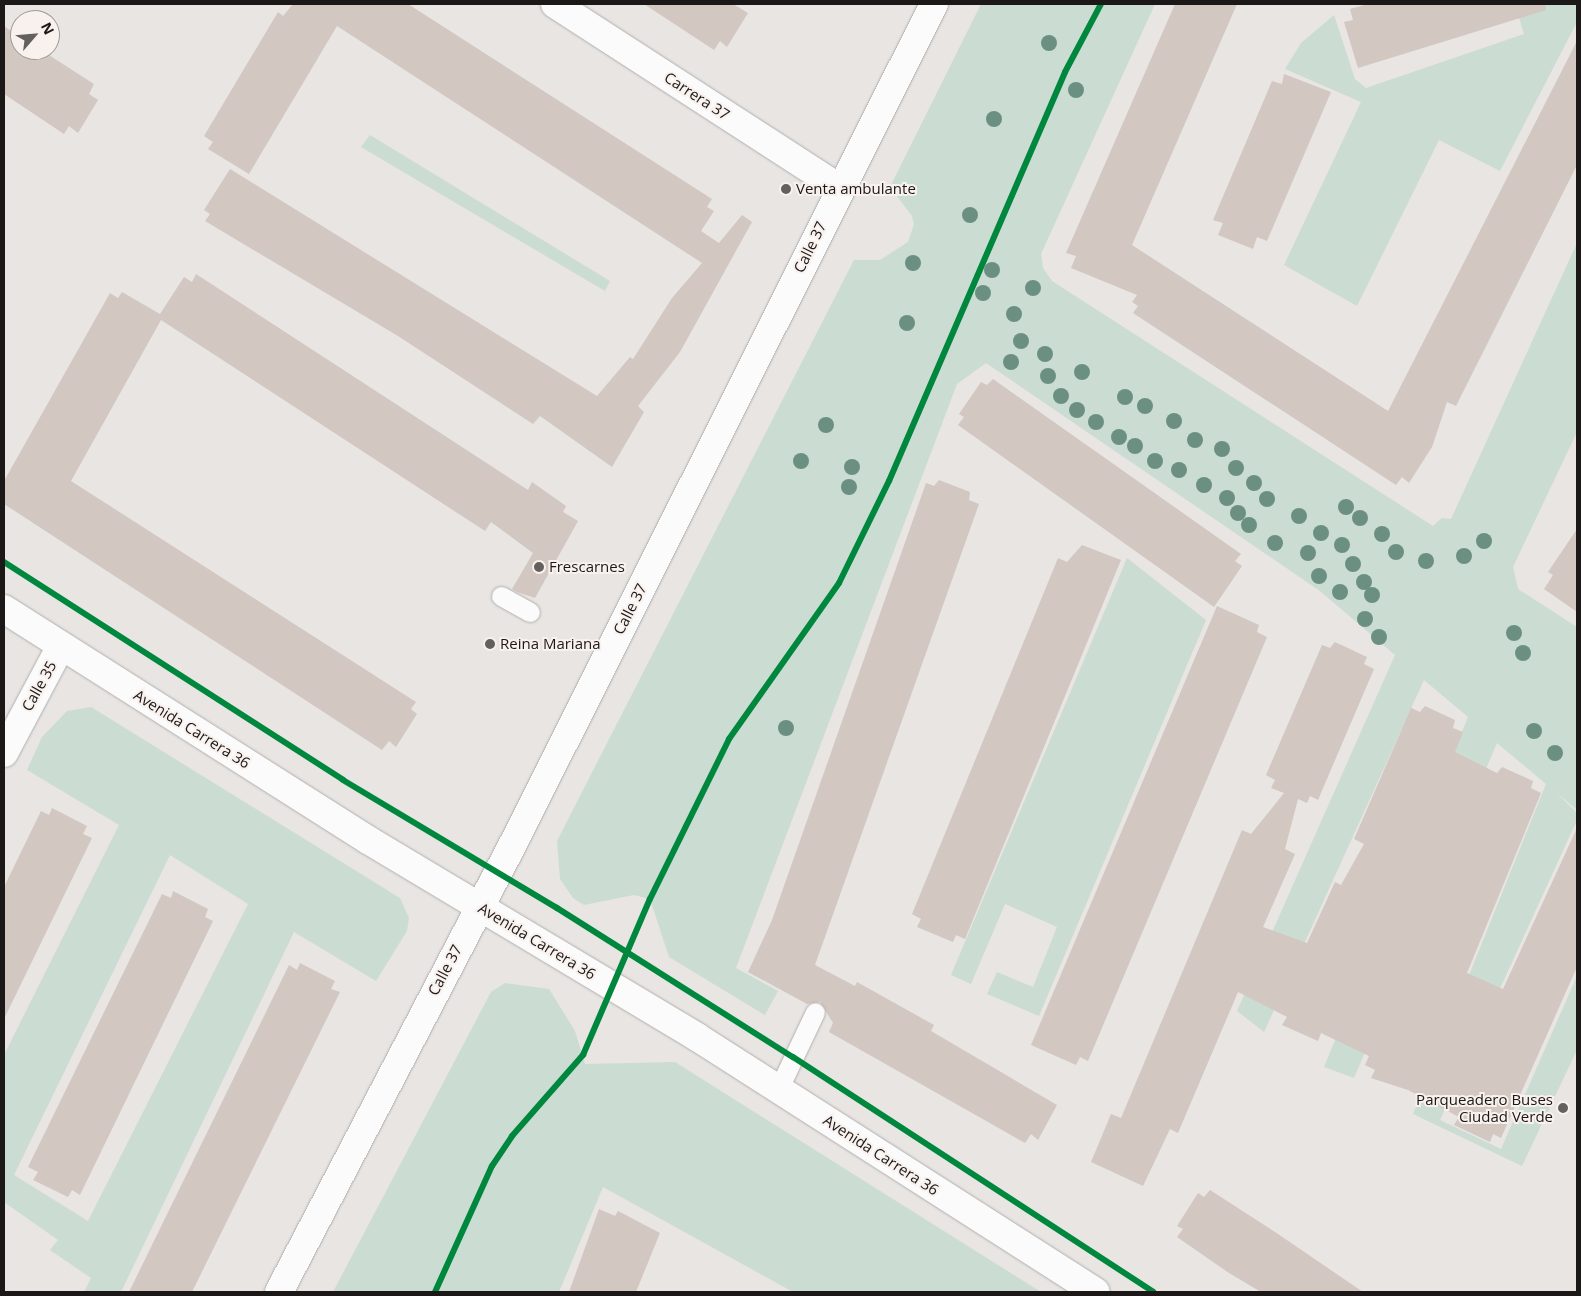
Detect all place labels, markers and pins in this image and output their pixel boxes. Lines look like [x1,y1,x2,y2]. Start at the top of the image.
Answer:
place label: Venta ambulante [796,180,916,198]
marker: Venta ambulante [780,183,792,195]
place label: Frescarnes [549,558,625,576]
marker: Frescarnes [533,561,545,573]
place label: Reina Mariana [500,635,601,653]
marker: Reina Mariana [484,638,496,650]
place label: Parqueadero Buses Ciudad Verde [1416,1090,1553,1125]
marker: Parqueadero Buses Ciudad Verde [1557,1102,1569,1114]

